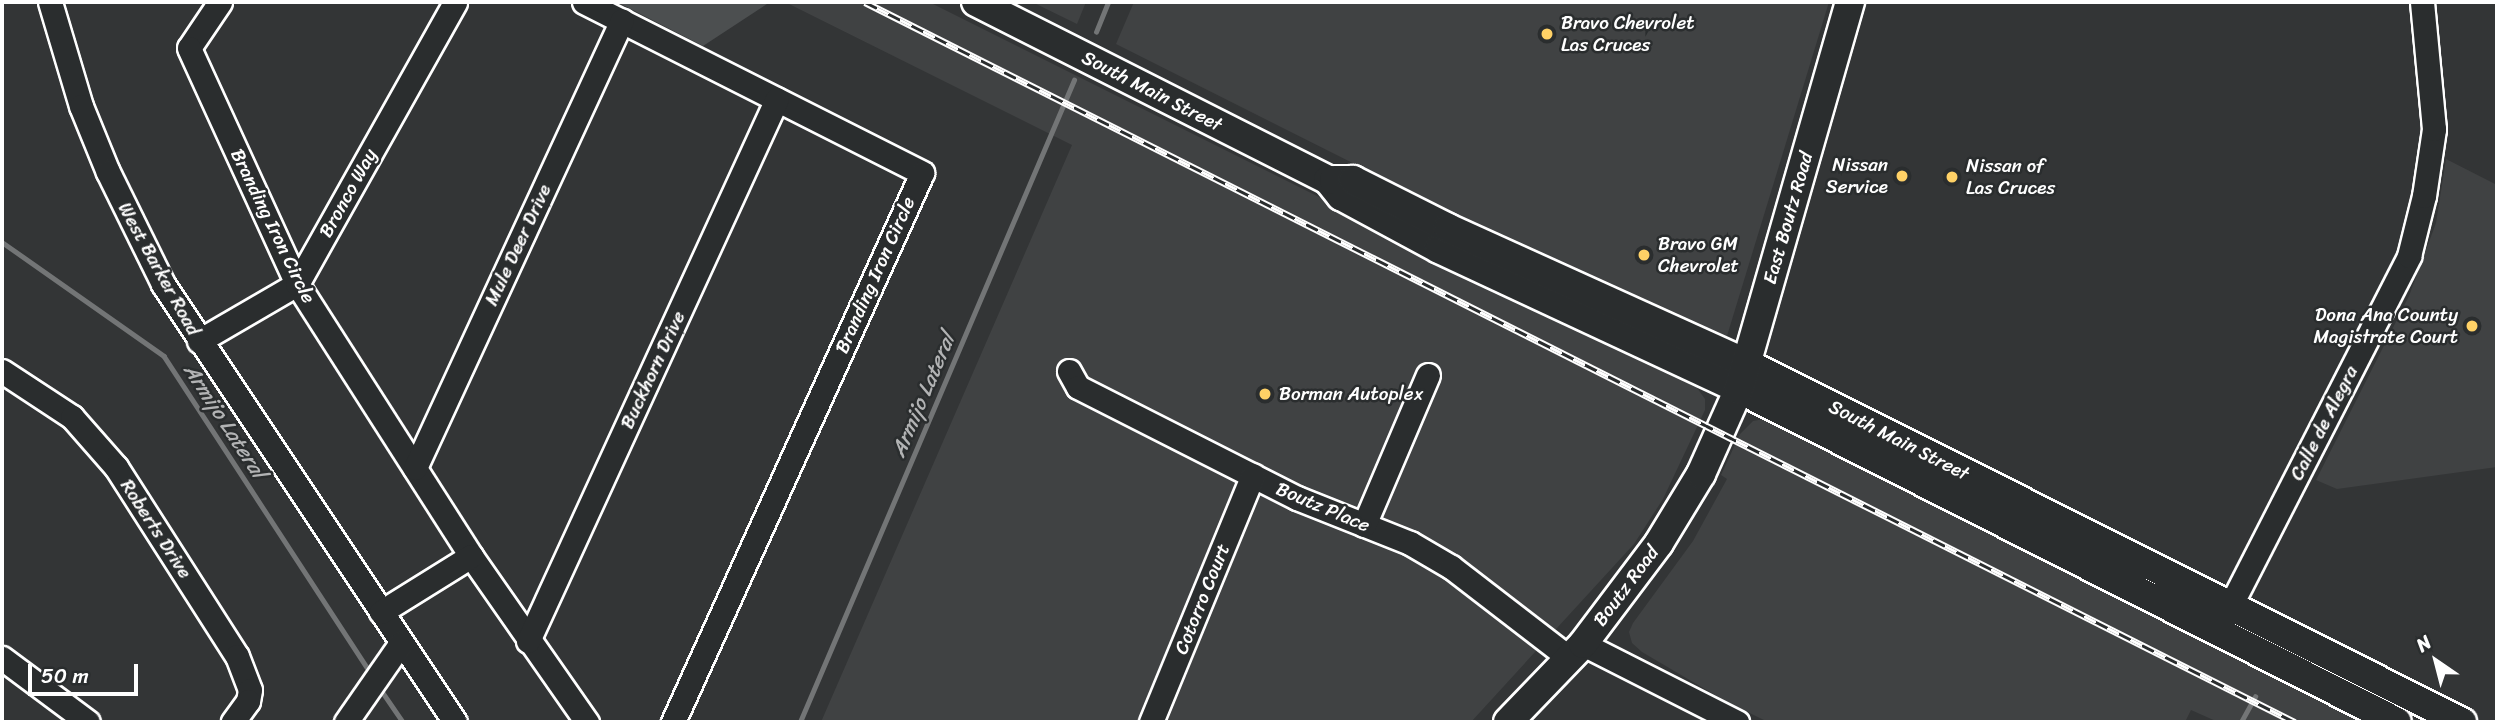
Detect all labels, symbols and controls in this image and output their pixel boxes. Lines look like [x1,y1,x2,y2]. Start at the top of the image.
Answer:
place label: Bravo Chevrolet Las Cruces [1561,12,1694,56]
marker: Bravo Chevrolet Las Cruces [1539,26,1555,42]
street label: South Main Street [1077,46,1227,136]
street label: Branding Iron Circle [226,145,320,307]
street label: Bronco Way [314,145,382,241]
street label: East Boutz Road [1758,149,1818,287]
place label: Nissan Service [1826,154,1888,198]
place label: Nissan of Las Cruces [1966,155,2055,199]
marker: Nissan Service [1894,168,1910,184]
marker: Nissan of Las Cruces [1944,169,1960,185]
street label: Mule Deer Drive [480,180,556,310]
street label: Branding Iron Circle [830,193,920,357]
street label: West Barker Road [113,198,205,340]
place label: Bravo GM Chevrolet [1658,233,1739,277]
marker: Bravo GM Chevrolet [1636,247,1652,263]
place label: Dona Ana County Magistrate Court [2314,304,2458,348]
street label: Buckhorn Drive [616,307,690,433]
marker: Dona Ana County Magistrate Court [2464,318,2480,334]
water label: Armijo Lateral [886,329,960,461]
water label: Armijo Lateral [179,359,271,483]
street label: Calle de Alegra [2285,362,2363,484]
place label: Borman Autoplex [1279,383,1423,405]
marker: Borman Autoplex [1257,386,1273,402]
street label: South Main Street [1824,395,1974,485]
street label: Roberts Drive [116,475,196,583]
street label: Boutz Place [1273,477,1373,537]
street label: Cotorro Court [1169,540,1235,658]
street label: Boutz Road [1588,541,1664,631]
north arrow [2401,626,2471,696]
text: N [2409,626,2439,661]
scale bar [32,650,142,694]
text: 50 m [41,657,89,695]

